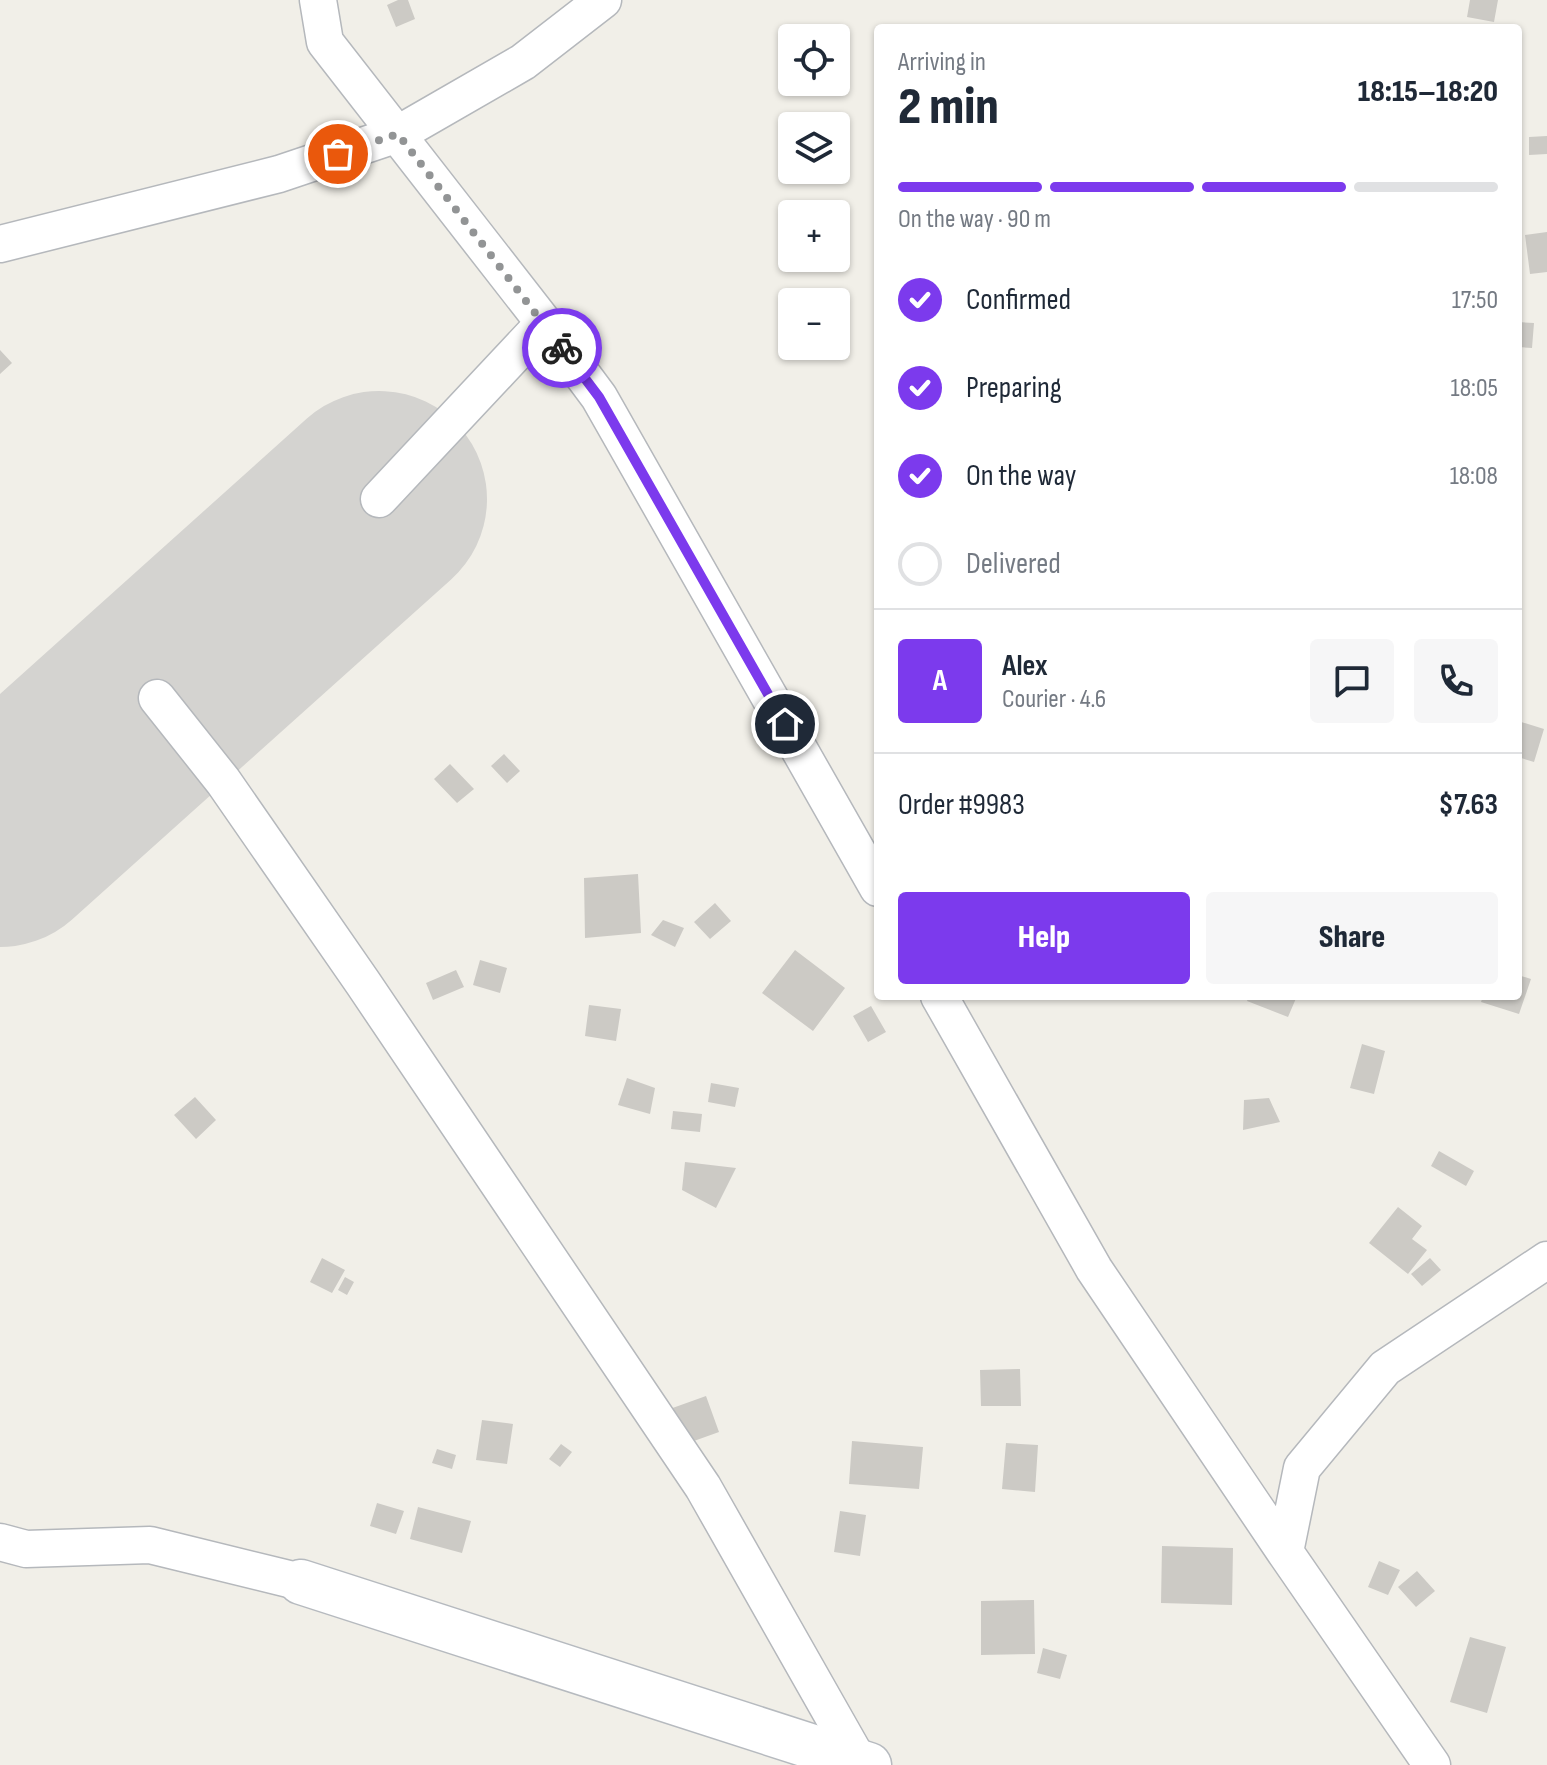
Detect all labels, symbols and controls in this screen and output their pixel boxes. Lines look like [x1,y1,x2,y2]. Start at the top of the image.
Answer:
map controls [778,24,850,360]
button: locate [778,24,850,96]
text: Arriving in [898,47,986,78]
text: 18:15–18:20 [1358,74,1498,110]
text: 2 min [898,76,999,139]
button: layers [778,112,850,184]
pin [304,120,372,188]
icon: bag [316,132,360,176]
button: + [778,200,850,272]
text: On the way · 90 m [898,204,1051,235]
icon: check [898,278,942,322]
text: Confirmed [966,282,1071,318]
text: 17:50 [1452,285,1498,316]
button: − [778,288,850,360]
courier [522,308,602,388]
icon: bike [540,326,584,370]
icon: check [898,366,942,410]
text: Preparing [966,370,1062,406]
text: 18:05 [1451,373,1498,404]
icon: check [898,454,942,498]
text: On the way [966,458,1076,494]
text: 18:08 [1450,461,1498,492]
text: Delivered [966,546,1061,582]
button: chat [1310,639,1394,723]
button: phone [1414,639,1498,723]
text: Alex [1002,648,1048,684]
text: A [933,663,947,699]
text: Courier · 4.6 [1002,684,1106,715]
pin [751,690,819,758]
icon: home [763,702,807,746]
text: Order #9983 [898,787,1025,823]
text: $7.63 [1439,787,1498,823]
button: Help [898,892,1190,984]
button: Share [1206,892,1498,984]

